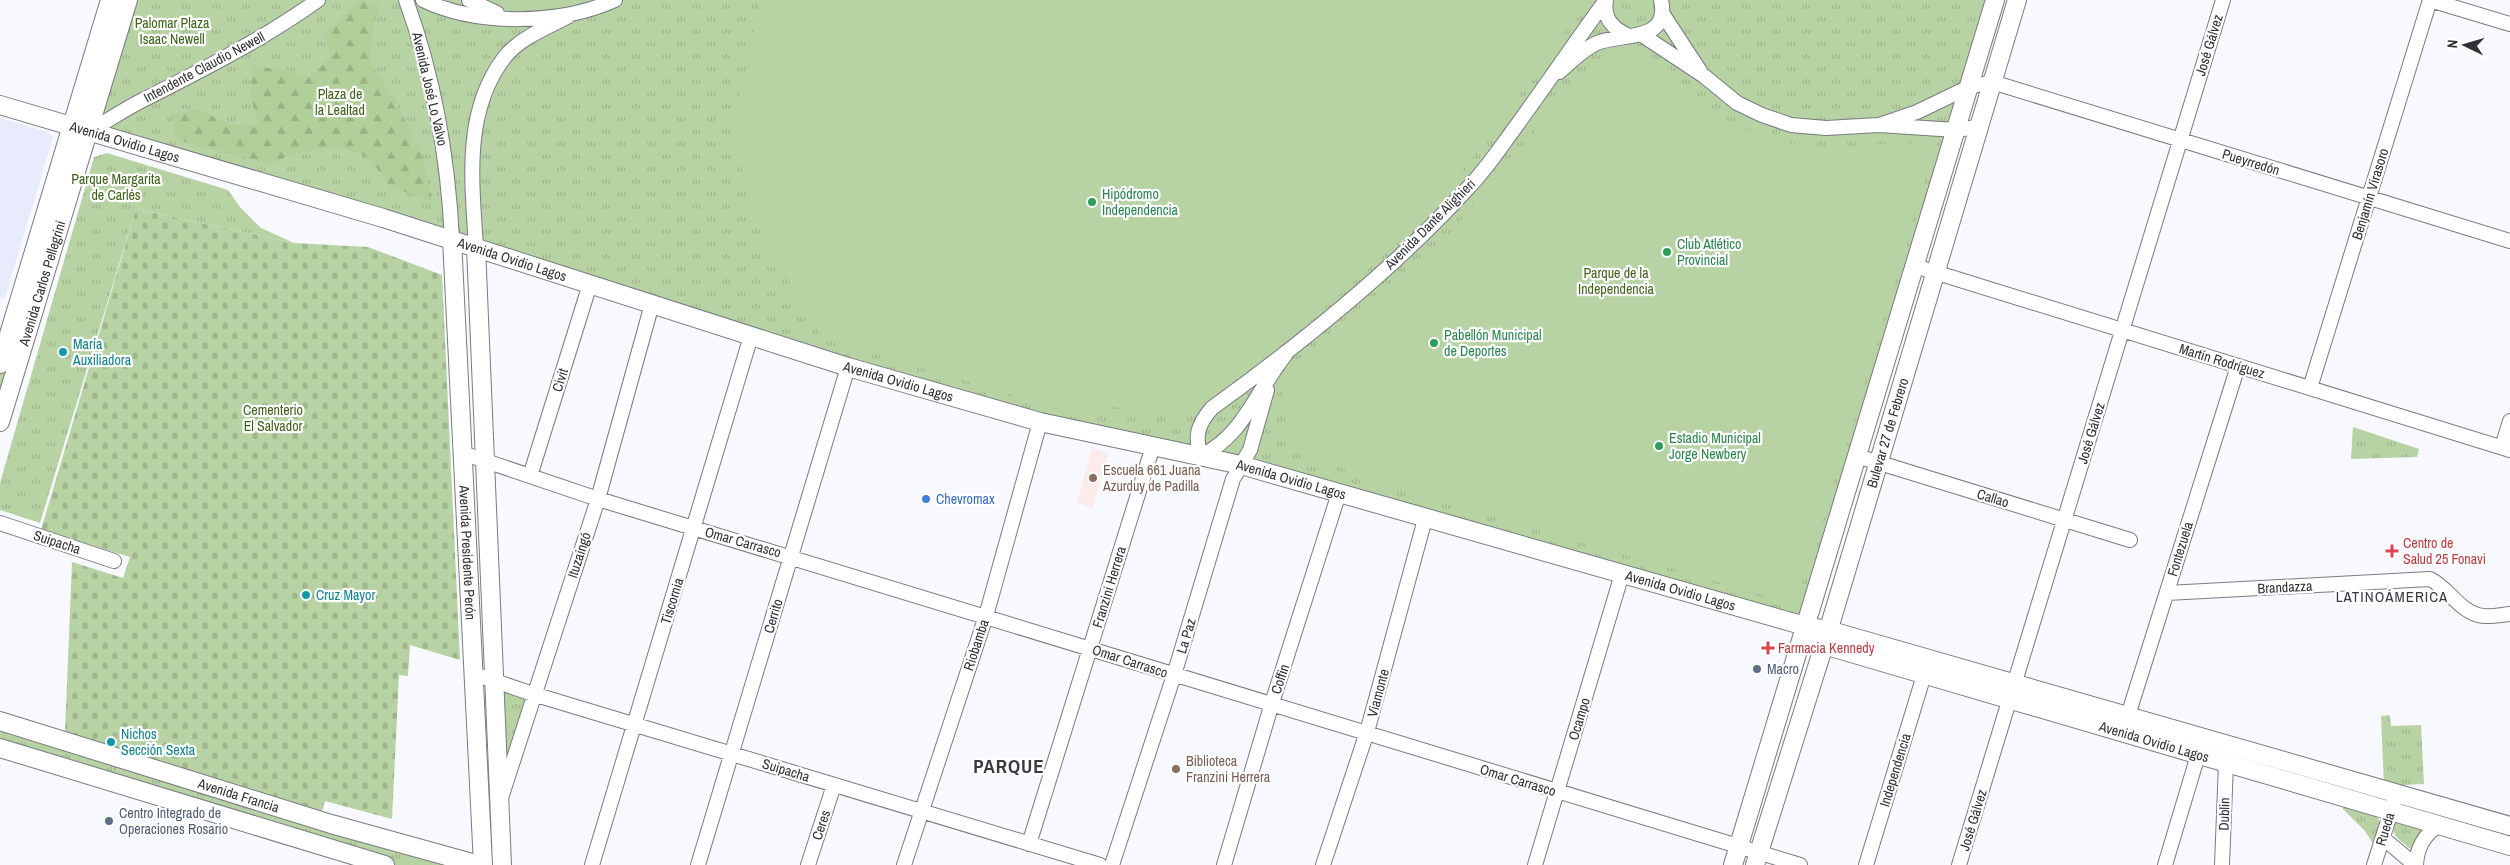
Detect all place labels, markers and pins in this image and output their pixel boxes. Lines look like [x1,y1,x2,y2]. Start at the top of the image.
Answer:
place label: Hipódromo Independencia [1102,185,1179,219]
marker: Hipódromo Independencia [1086,196,1098,208]
place label: Club Atlético Provincial [1677,235,1741,269]
marker: Club Atlético Provincial [1661,246,1673,258]
place label: Pabellón Municipal de Deportes [1444,326,1542,360]
place label: María Auxiliadora [72,335,132,369]
marker: Pabellón Municipal de Deportes [1428,337,1440,349]
marker: María Auxiliadora [57,346,69,358]
place label: Estadio Municipal Jorge Newbery [1669,429,1761,463]
marker: Estadio Municipal Jorge Newbery [1653,440,1665,452]
place label: Escuela 661 Juana Azurduy de Padilla [1102,461,1201,495]
marker: Escuela 661 Juana Azurduy de Padilla [1087,472,1099,484]
place label: Chevromax [936,490,995,508]
marker: Chevromax [920,493,932,505]
place label: Centro de Salud 25 Fonavi [2403,534,2486,568]
marker: Centro de Salud 25 Fonavi [2385,544,2399,558]
place label: Cruz Mayor [316,586,375,604]
marker: Cruz Mayor [300,589,312,601]
place label: Farmacia Kennedy [1778,639,1875,657]
marker: Farmacia Kennedy [1762,642,1774,654]
place label: Macro [1767,660,1799,678]
marker: Macro [1751,663,1763,675]
place label: Nichos Sección Sexta [121,725,196,759]
marker: Nichos Sección Sexta [105,736,117,748]
place label: Biblioteca Franzini Herrera [1186,752,1271,786]
marker: Biblioteca Franzini Herrera [1170,763,1182,775]
place label: Centro Integrado de Operaciones Rosario [119,804,228,838]
marker: Centro Integrado de Operaciones Rosario [103,815,115,827]

